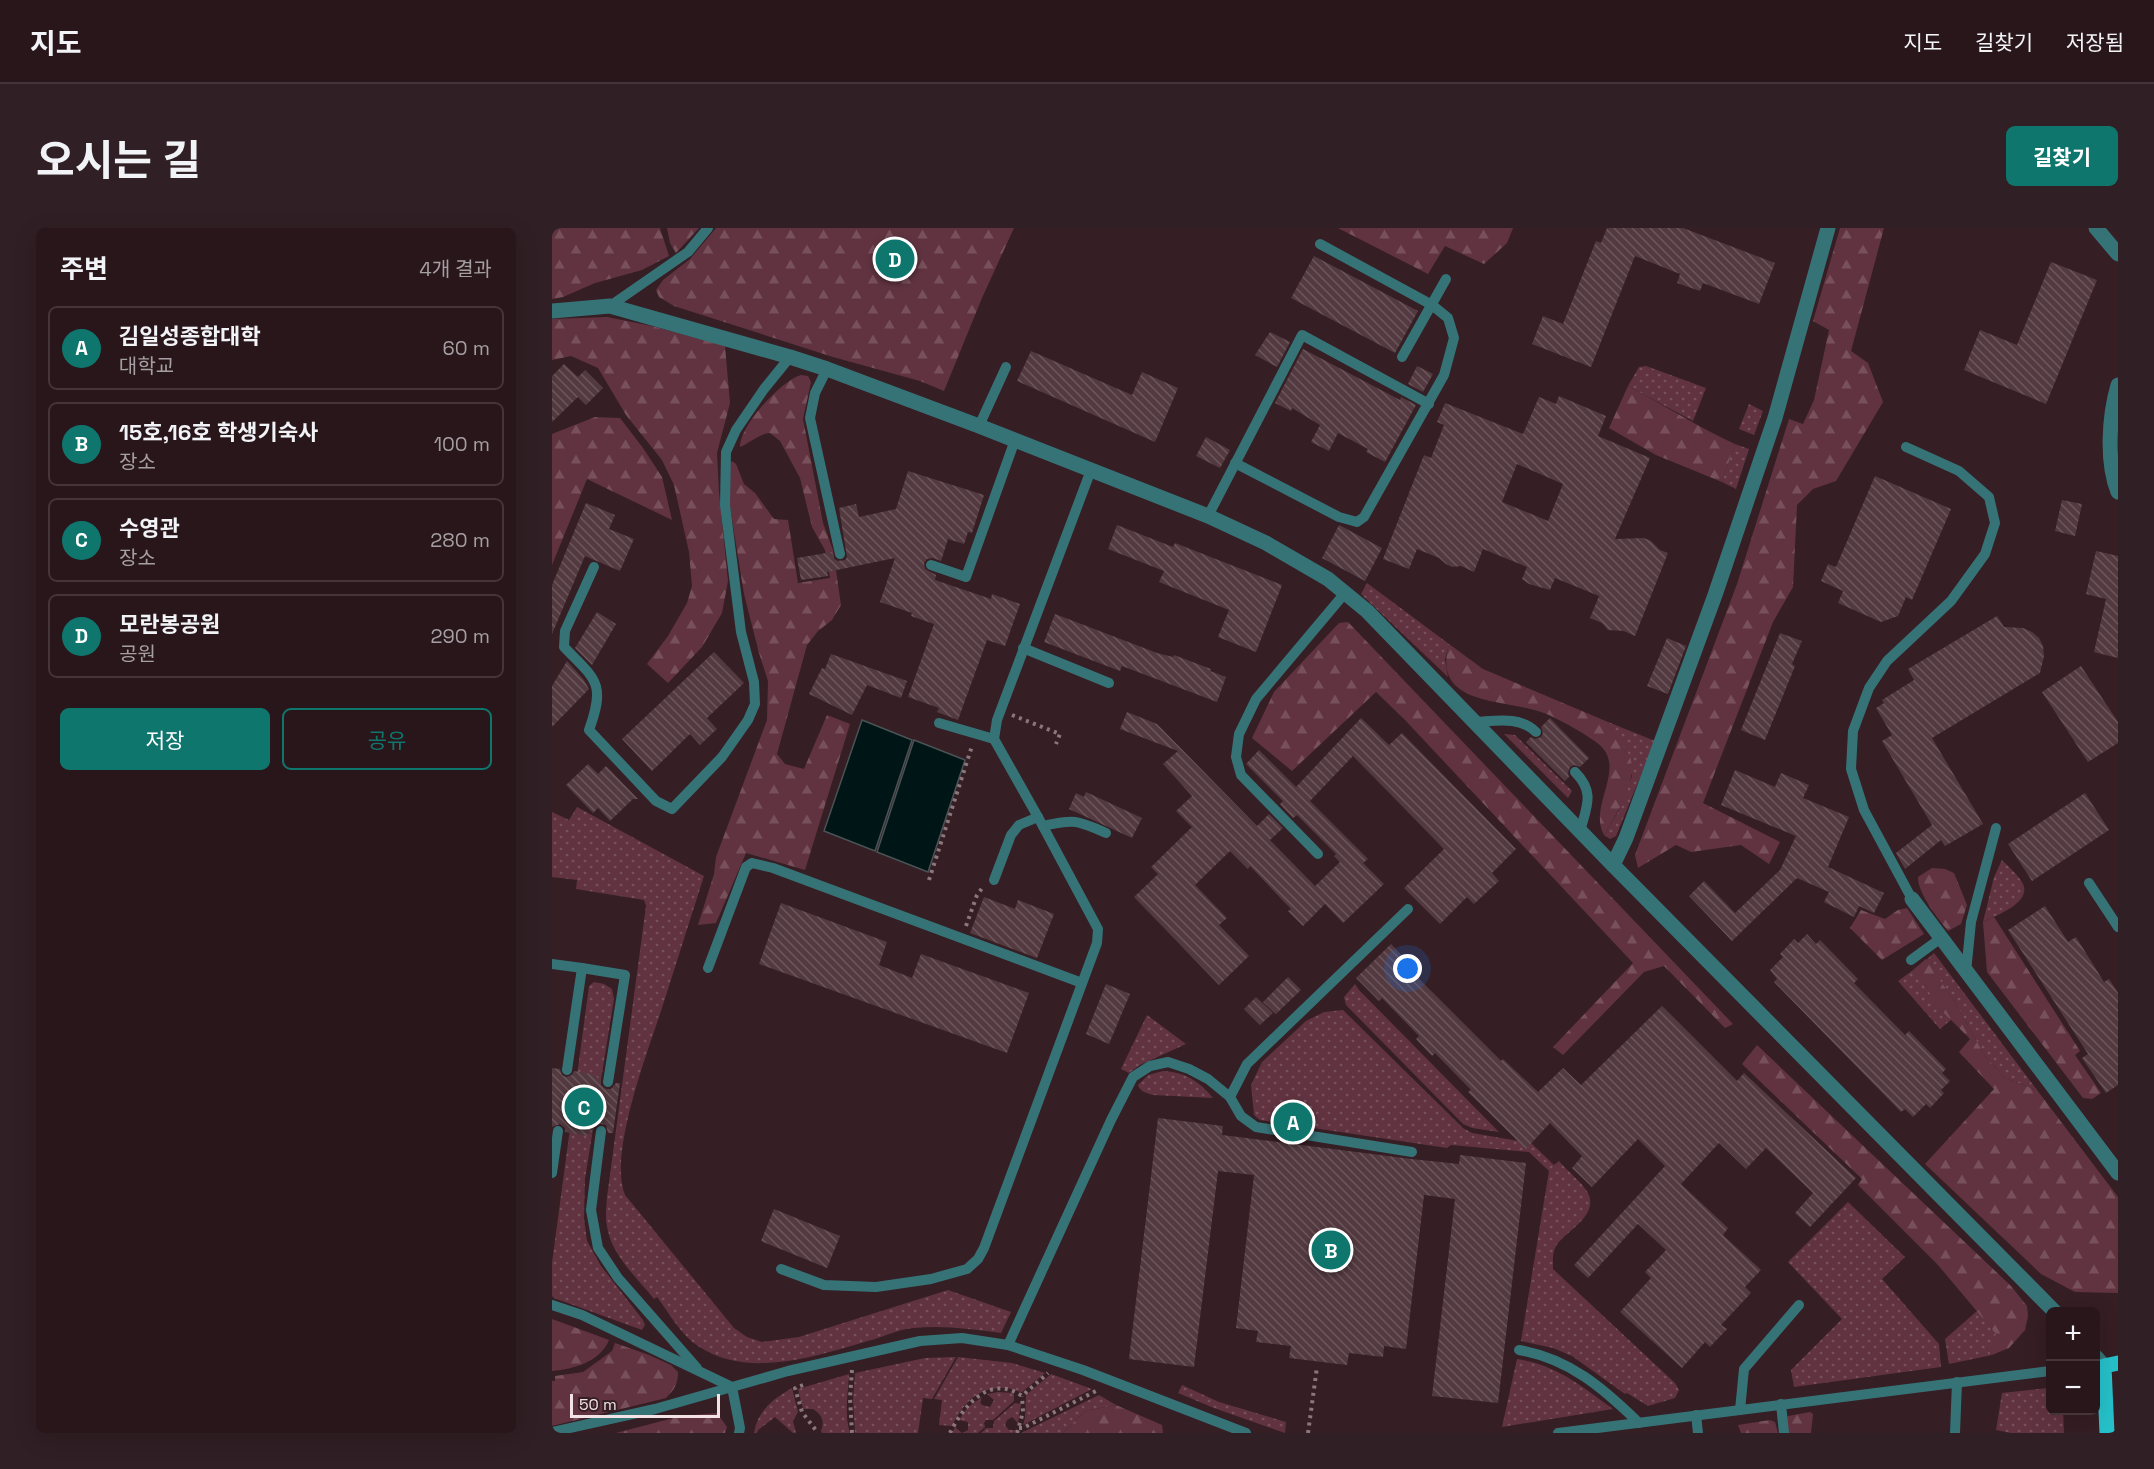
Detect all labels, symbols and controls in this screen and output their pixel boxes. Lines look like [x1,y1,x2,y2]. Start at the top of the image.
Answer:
text: 지도 [30,25,82,61]
text: 지도 [1903,29,1942,56]
text: 길찾기 [1975,29,2033,56]
text: 저장됨 [2066,29,2124,56]
button: 길찾기 [2006,126,2118,186]
text: 오시는 길 [36,134,201,187]
pin: D [876,237,914,282]
text: 주변 [60,252,108,286]
text: 4개 결과 [419,256,492,282]
text: 김일성종합대학 [119,322,261,350]
text: A [75,335,88,361]
text: 60 m [443,335,490,361]
text: 대학교 [119,353,174,379]
text: 15호,16호 학생기숙사 [119,418,318,446]
text: B [75,431,88,457]
text: 100 m [434,431,490,457]
text: 장소 [119,449,156,475]
text: 수영관 [119,514,180,542]
text: C [75,527,88,553]
text: 280 m [430,527,490,553]
text: 장소 [119,545,156,571]
text: 모란봉공원 [119,610,220,638]
text: D [75,623,88,649]
text: 290 m [431,623,490,649]
text: 공원 [119,641,156,667]
button: 저장 [60,708,270,770]
button: 공유 [282,708,492,770]
your location [1393,954,1422,983]
pin: C [564,1084,603,1130]
pin: A [1274,1100,1312,1144]
pin: B [1312,1228,1350,1272]
map controls [2046,1307,2100,1415]
button: + [2046,1307,2100,1361]
button: − [2046,1361,2100,1415]
scale bar [570,1391,720,1418]
text: 50 m [579,1394,617,1415]

